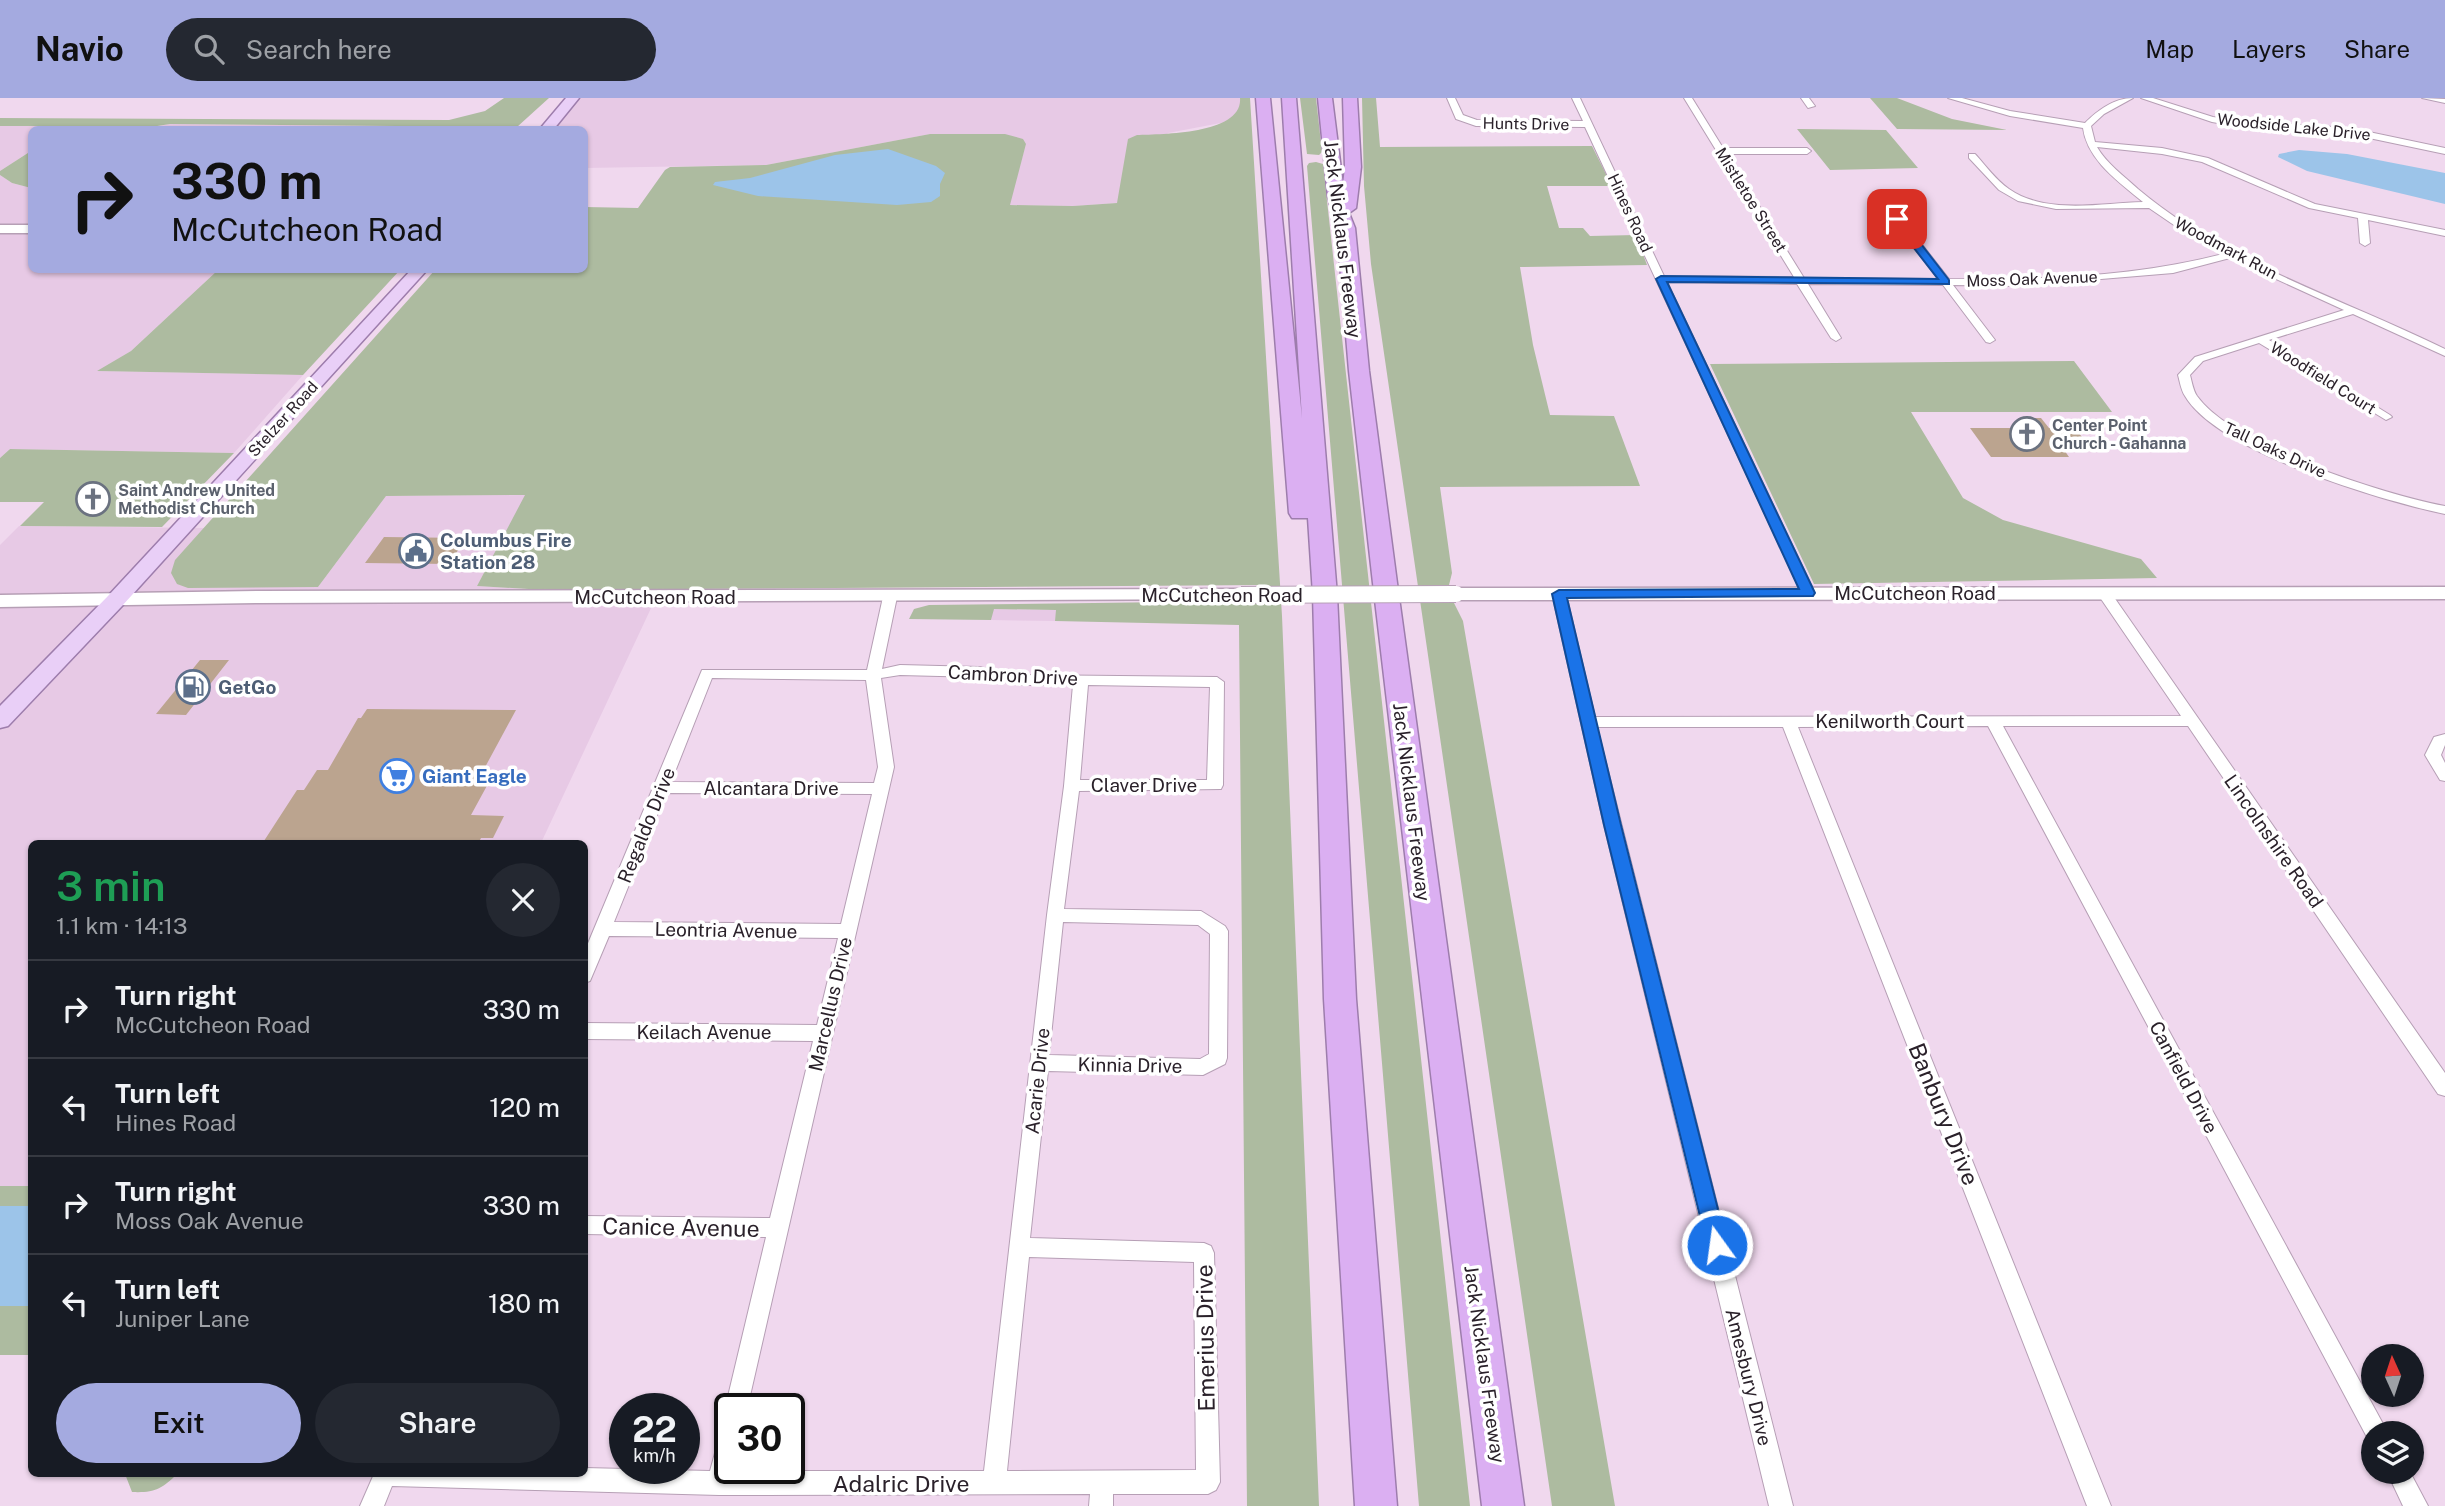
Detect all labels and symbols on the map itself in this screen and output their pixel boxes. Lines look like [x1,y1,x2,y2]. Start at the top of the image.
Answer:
street label: Woodside Lake Drive [2216,109,2372,145]
street label: Hunts Drive [1482,114,1570,134]
street label: Jack Nicklaus Freeway [1320,139,1366,339]
street label: Mistletoe Street [1711,144,1791,256]
street label: Hines Road [1604,171,1656,255]
pin [1867,189,1927,249]
street label: Woodmark Run [2171,213,2281,283]
street label: Moss Oak Avenue [1966,267,2098,291]
street label: Woodfield Court [2267,338,2379,418]
street label: Stelzer Road [244,377,322,461]
church icon: Center Point Church - Gahanna [2008,415,2046,453]
place label: Center Point Church - Gahanna [2052,416,2186,453]
street label: Tall Oaks Drive [2221,418,2329,482]
church icon: Saint Andrew United Methodist Church [74,480,112,518]
place label: Saint Andrew United Methodist Church [118,481,275,518]
place label: Columbus Fire Station 28 [440,529,572,573]
public building icon: Columbus Fire Station 28 [397,532,435,570]
street label: McCutcheon Road [1834,582,1996,604]
street label: McCutcheon Road [1141,584,1303,606]
street label: McCutcheon Road [574,586,736,608]
street label: Cambron Drive [947,661,1079,689]
fuel station icon: GetGo [174,668,212,706]
place label: GetGo [218,676,276,698]
street label: Jack Nicklaus Freeway [1389,702,1435,902]
street label: Kenilworth Court [1815,710,1965,732]
supermarket icon: Giant Eagle [378,757,416,795]
street label: Regaldo Drive [613,764,679,886]
place label: Giant Eagle [422,765,527,787]
street label: Lincolnshire Road [2220,770,2328,912]
street label: Claver Drive [1091,774,1197,796]
street label: Alcantara Drive [703,777,839,799]
street label: Leontria Avenue [655,918,797,942]
street label: Marcellus Drive [804,935,856,1073]
street label: Canfield Drive [2145,1017,2223,1137]
street label: Keilach Avenue [636,1021,772,1043]
street label: Acarie Drive [1020,1027,1054,1135]
street label: Banbury Drive [1903,1039,1985,1189]
street label: Kinnia Drive [1077,1053,1183,1077]
position arrow [1680,1208,1754,1282]
street label: Canice Avenue [602,1212,760,1242]
street label: Emerius Drive [1190,1264,1220,1412]
street label: Jack Nicklaus Freeway [1460,1264,1510,1464]
street label: Amesbury Drive [1721,1306,1777,1448]
north arrow [2361,1344,2424,1407]
speed limit sign: 30 [714,1393,805,1484]
street label: Adalric Drive [833,1470,969,1497]

